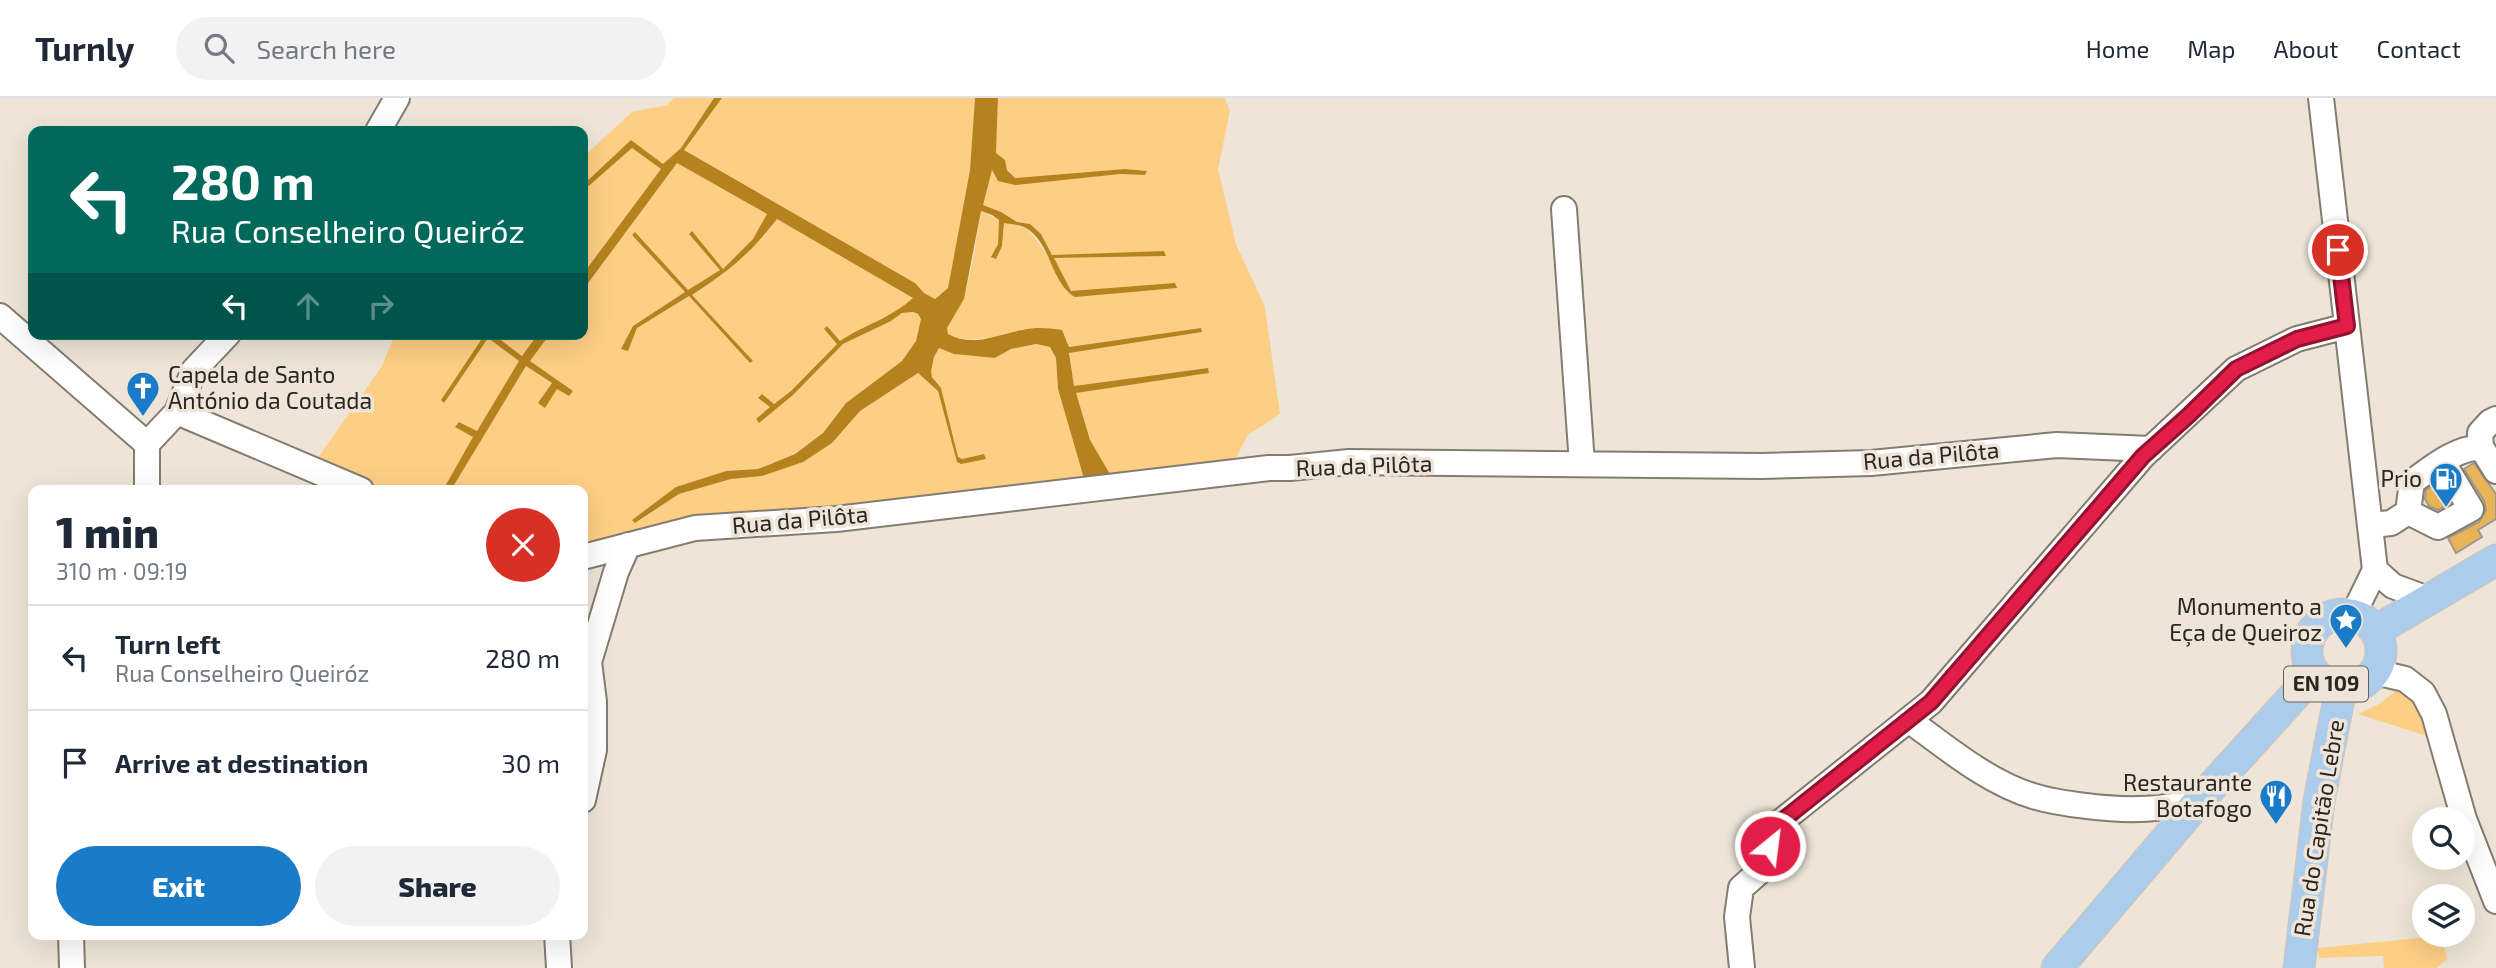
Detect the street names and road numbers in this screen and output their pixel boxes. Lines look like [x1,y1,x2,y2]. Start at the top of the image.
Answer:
street label: Rua da Pilôta [1862,435,2000,475]
street label: Rua da Pilôta [1295,449,1433,481]
street label: Rua da Pilôta [731,499,869,539]
road number: EN 109 [2284,666,2368,702]
street label: Rua do Capitão Lebre [2287,717,2349,938]

